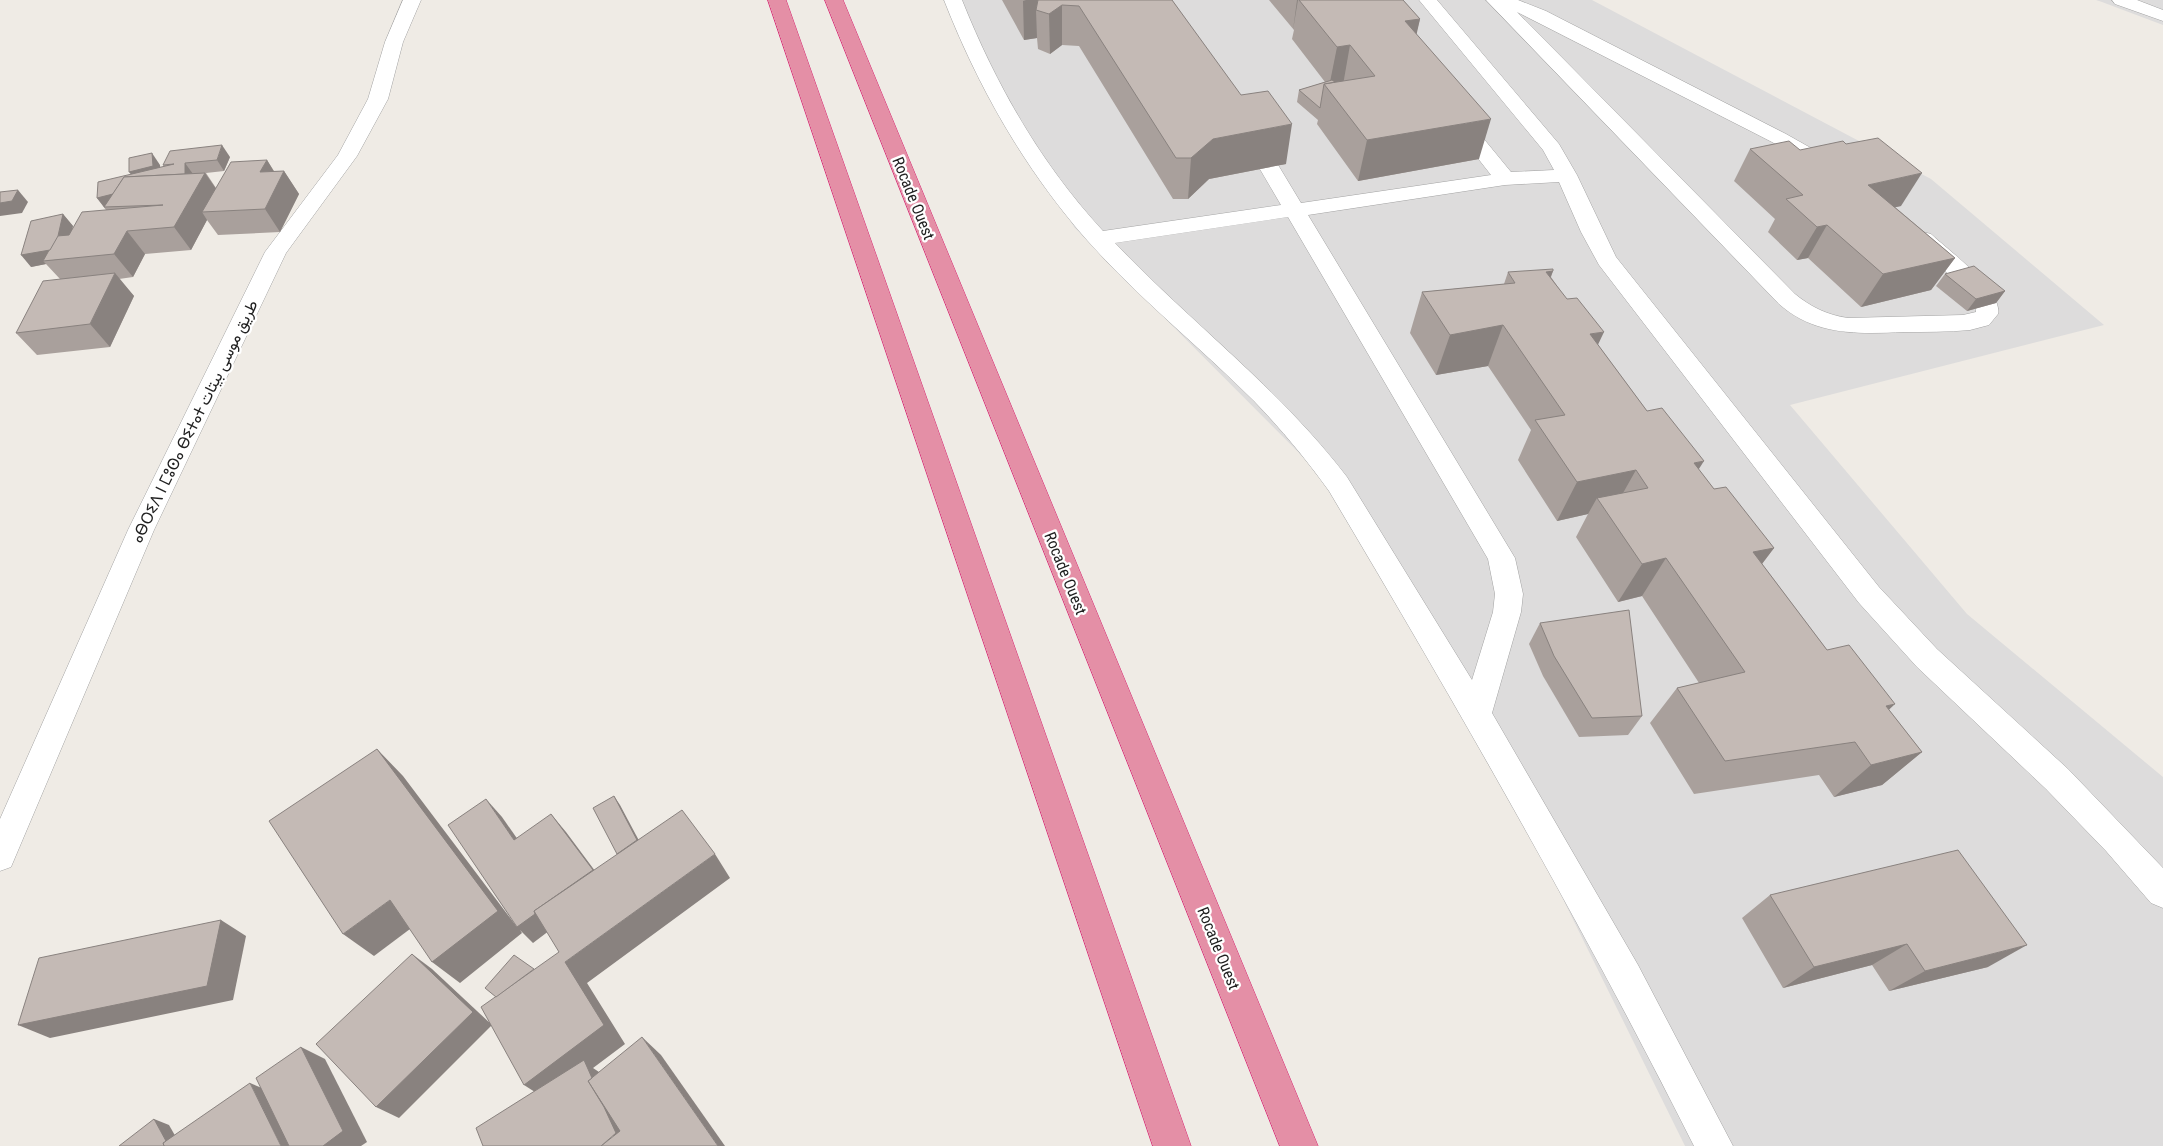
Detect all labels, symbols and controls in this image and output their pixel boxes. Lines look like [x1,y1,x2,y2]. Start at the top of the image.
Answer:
street label: Rocade Ouest [888,154,939,243]
street label: ⴰⴱⵔⵉⴷ ⵏ ⵎⵓⵙⴰ ⴱⵉⵜⴰⵜ طريق موسى بيتات [127,297,263,546]
street label: Rocade Ouest [1040,529,1091,618]
street label: Rocade Ouest [1193,904,1244,993]

